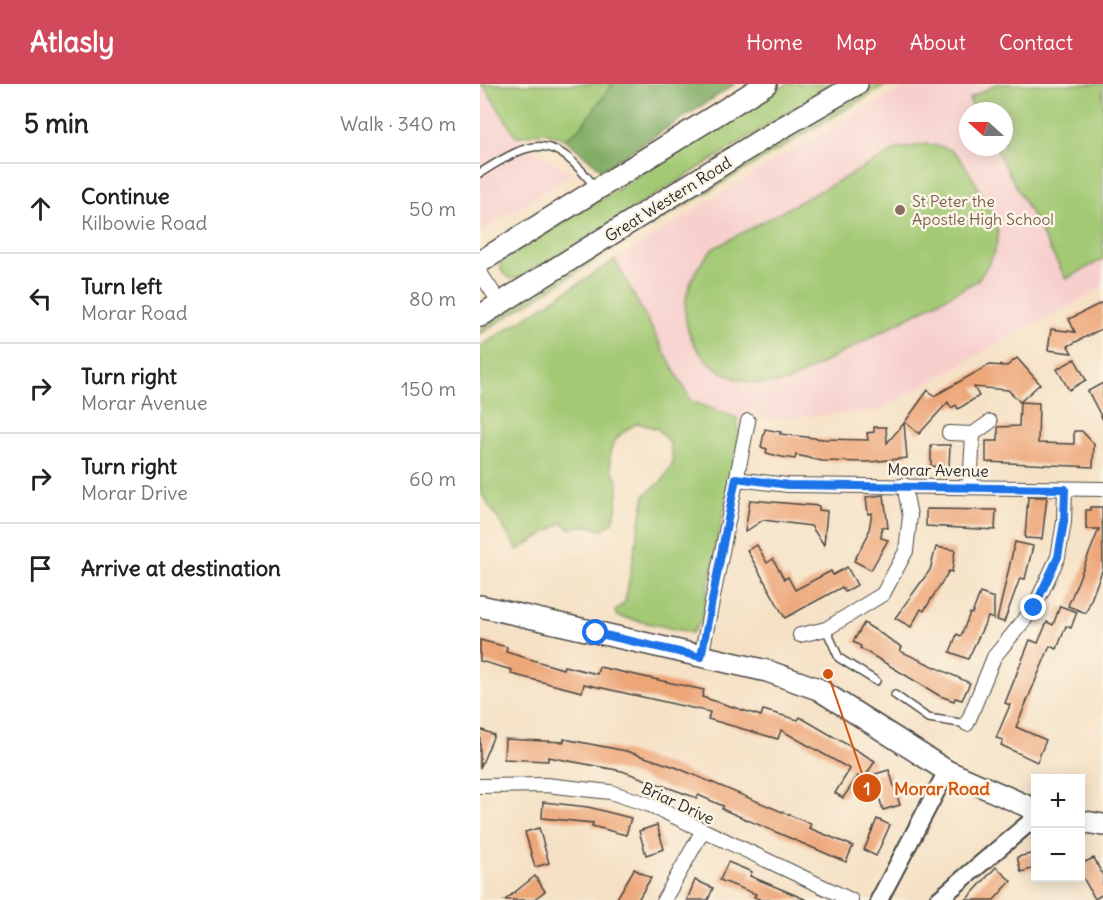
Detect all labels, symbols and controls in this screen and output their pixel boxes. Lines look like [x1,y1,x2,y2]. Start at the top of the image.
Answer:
text: Atlasly [30,24,114,60]
text: Home [746,29,803,56]
text: Map [836,29,877,56]
text: About [910,29,966,56]
text: Contact [999,29,1073,56]
north arrow [959,102,1013,156]
text: 5 min [24,107,89,140]
text: Walk · 340 m [340,111,456,136]
street label: Great Western Road [601,152,735,246]
text: Continue [81,182,170,210]
place label: St Peter the Apostle High School [912,191,1054,229]
icon: ahead [24,192,57,225]
text: 50 m [409,196,456,221]
marker: St Peter the Apostle High School [893,203,907,217]
text: Kilbowie Road [81,210,207,235]
text: Turn left [81,272,162,300]
icon: left [24,282,57,315]
text: 80 m [409,286,456,311]
text: Morar Road [81,300,187,325]
text: Turn right [81,362,177,390]
icon: right [24,372,57,405]
text: 150 m [401,376,456,401]
text: Morar Avenue [81,390,208,415]
text: Turn right [81,452,177,480]
street label: Morar Avenue [887,459,989,481]
icon: right [24,462,57,495]
text: 60 m [409,466,456,491]
text: Morar Drive [81,480,188,505]
icon: arrive [24,552,57,585]
text: Arrive at destination [81,554,281,582]
route end [1020,594,1046,620]
route start [582,619,608,645]
callout: Morar Road [852,770,1002,806]
map controls [1031,774,1085,882]
button: + [1031,774,1085,828]
street label: Briar Drive [638,777,718,829]
text: 1 [863,777,871,800]
text: Morar Road [894,777,990,800]
button: − [1031,828,1085,882]

